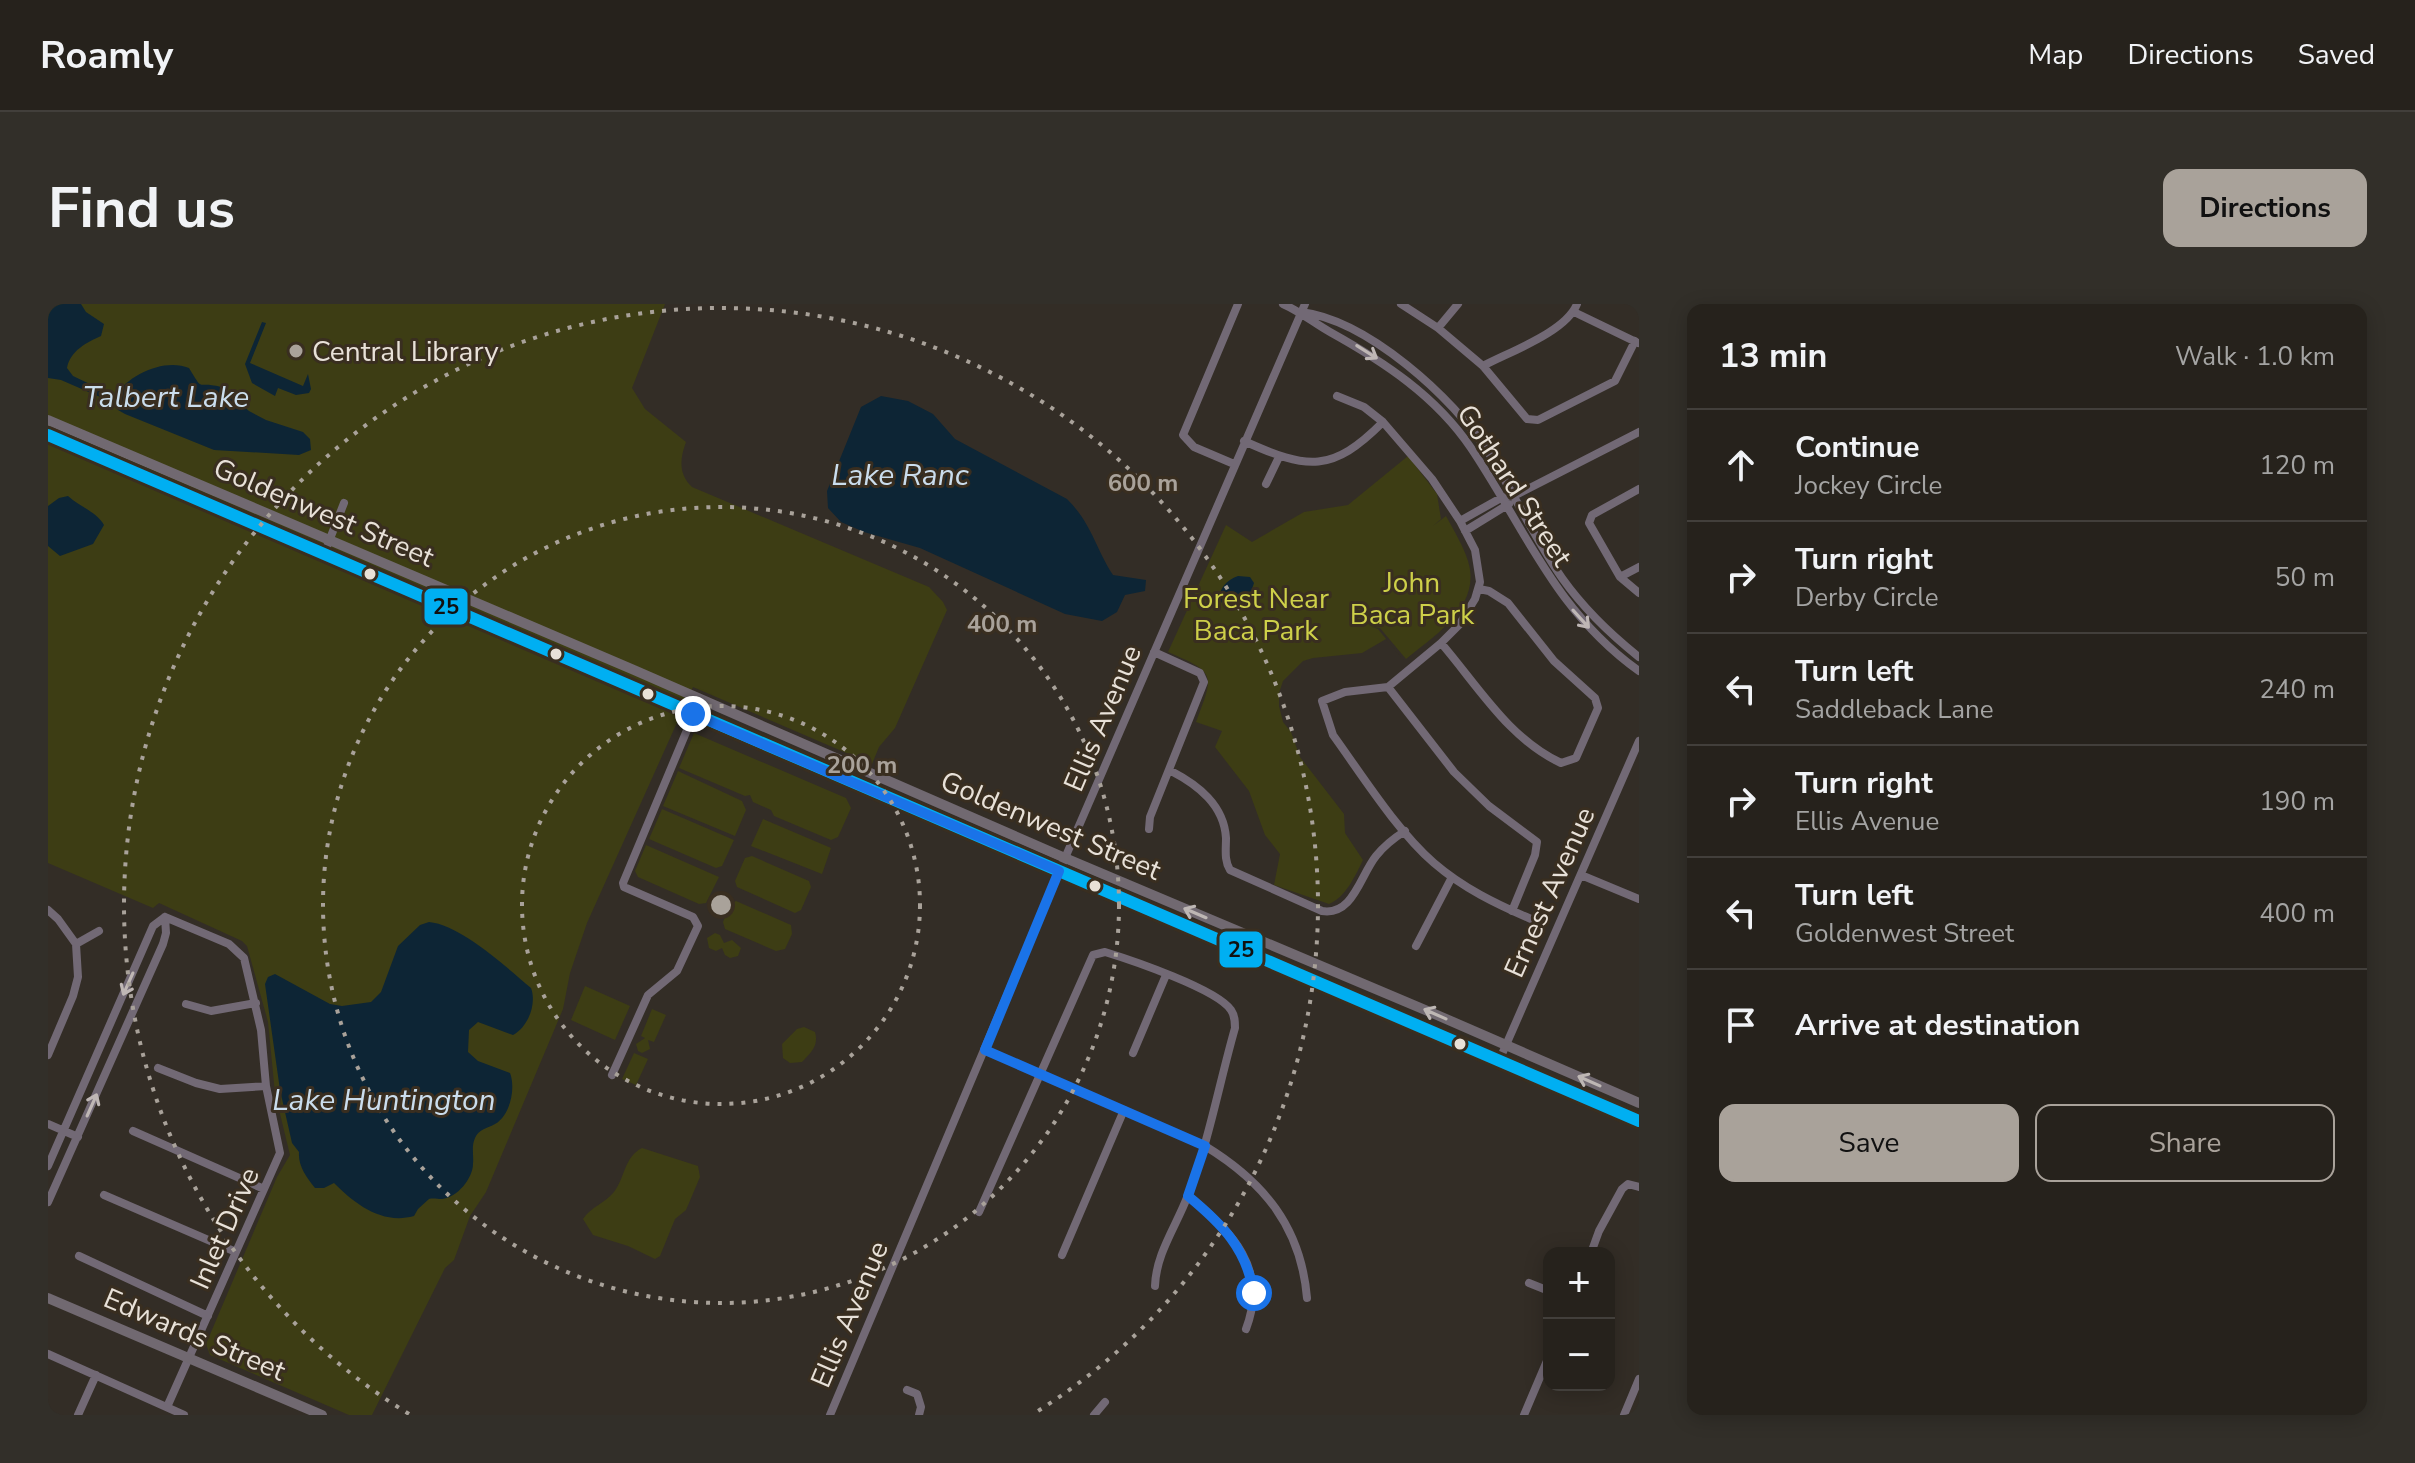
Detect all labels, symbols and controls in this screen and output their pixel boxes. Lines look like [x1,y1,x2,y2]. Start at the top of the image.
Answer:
text: Roamly [40,30,173,81]
text: Map [2028,36,2083,74]
text: Directions [2127,36,2254,74]
text: Saved [2298,36,2375,74]
button: Directions [2163,169,2367,247]
text: Find us [48,170,235,247]
place label: Central Library [312,333,499,371]
text: 13 min [1719,333,1827,379]
text: Walk · 1.0 km [2175,339,2335,374]
marker: Central Library [287,342,305,360]
one-way arrow [1355,345,1378,361]
water label: Talbert Lake [83,377,249,418]
street label: Gothard Street [1448,397,1581,574]
text: Continue [1795,427,1920,468]
icon: ahead [1719,443,1763,487]
text: 120 m [2259,448,2335,483]
street label: Goldenwest Street [208,449,440,577]
water label: Lake Ranc [831,455,970,496]
text: 600 m [1108,467,1178,499]
text: Jockey Circle [1795,468,1942,503]
text: Turn right [1795,539,1933,580]
icon: right [1719,555,1763,599]
text: 50 m [2275,560,2335,595]
park label: John Baca Park [1350,564,1475,634]
unlabelled marker [362,566,378,582]
park label: Forest Near Baca Park [1183,580,1329,650]
text: Derby Circle [1795,580,1939,615]
line badge: 25 [423,587,469,626]
text: 25 [433,592,459,622]
text: 400 m [967,608,1037,640]
one-way arrow [1571,608,1589,628]
street label: Ellis Avenue [1055,639,1151,797]
unlabelled marker [548,646,564,662]
text: Turn left [1795,651,1913,692]
icon: left [1719,667,1763,711]
text: 240 m [2259,672,2335,707]
unlabelled marker [640,686,656,702]
text: Saddleback Lane [1795,692,1994,727]
route end [675,696,711,732]
text: 200 m [827,749,897,781]
street label: Goldenwest Street [935,762,1167,890]
text: Turn right [1795,763,1933,804]
icon: right [1719,779,1763,823]
text: 190 m [2259,784,2335,819]
street label: Ernest Avenue [1495,801,1604,984]
text: Ellis Avenue [1795,804,1939,839]
text: Turn left [1795,875,1913,916]
unlabelled marker [1087,878,1103,894]
centre of rings [707,891,735,919]
icon: left [1719,891,1763,935]
text: 400 m [2259,896,2335,931]
one-way arrow [1183,904,1208,919]
text: Goldenwest Street [1795,916,2014,951]
line badge: 25 [1218,930,1264,969]
text: 25 [1228,935,1254,965]
one-way arrow [120,972,135,996]
icon: arrive [1719,1003,1763,1047]
one-way arrow [1423,1005,1448,1020]
text: Arrive at destination [1795,1005,2080,1046]
unlabelled marker [1452,1036,1468,1052]
one-way arrow [1577,1072,1602,1087]
water label: Lake Huntington [272,1080,496,1121]
one-way arrow [85,1094,100,1118]
button: Save [1719,1104,2019,1182]
button: Share [2035,1104,2335,1182]
street label: Inlet Drive [181,1162,269,1295]
street label: Ellis Avenue [802,1235,898,1393]
map controls [1543,1247,1615,1391]
button: + [1543,1247,1615,1319]
route start [1236,1275,1272,1311]
street label: Edwards Street [98,1280,291,1390]
button: − [1543,1319,1615,1391]

